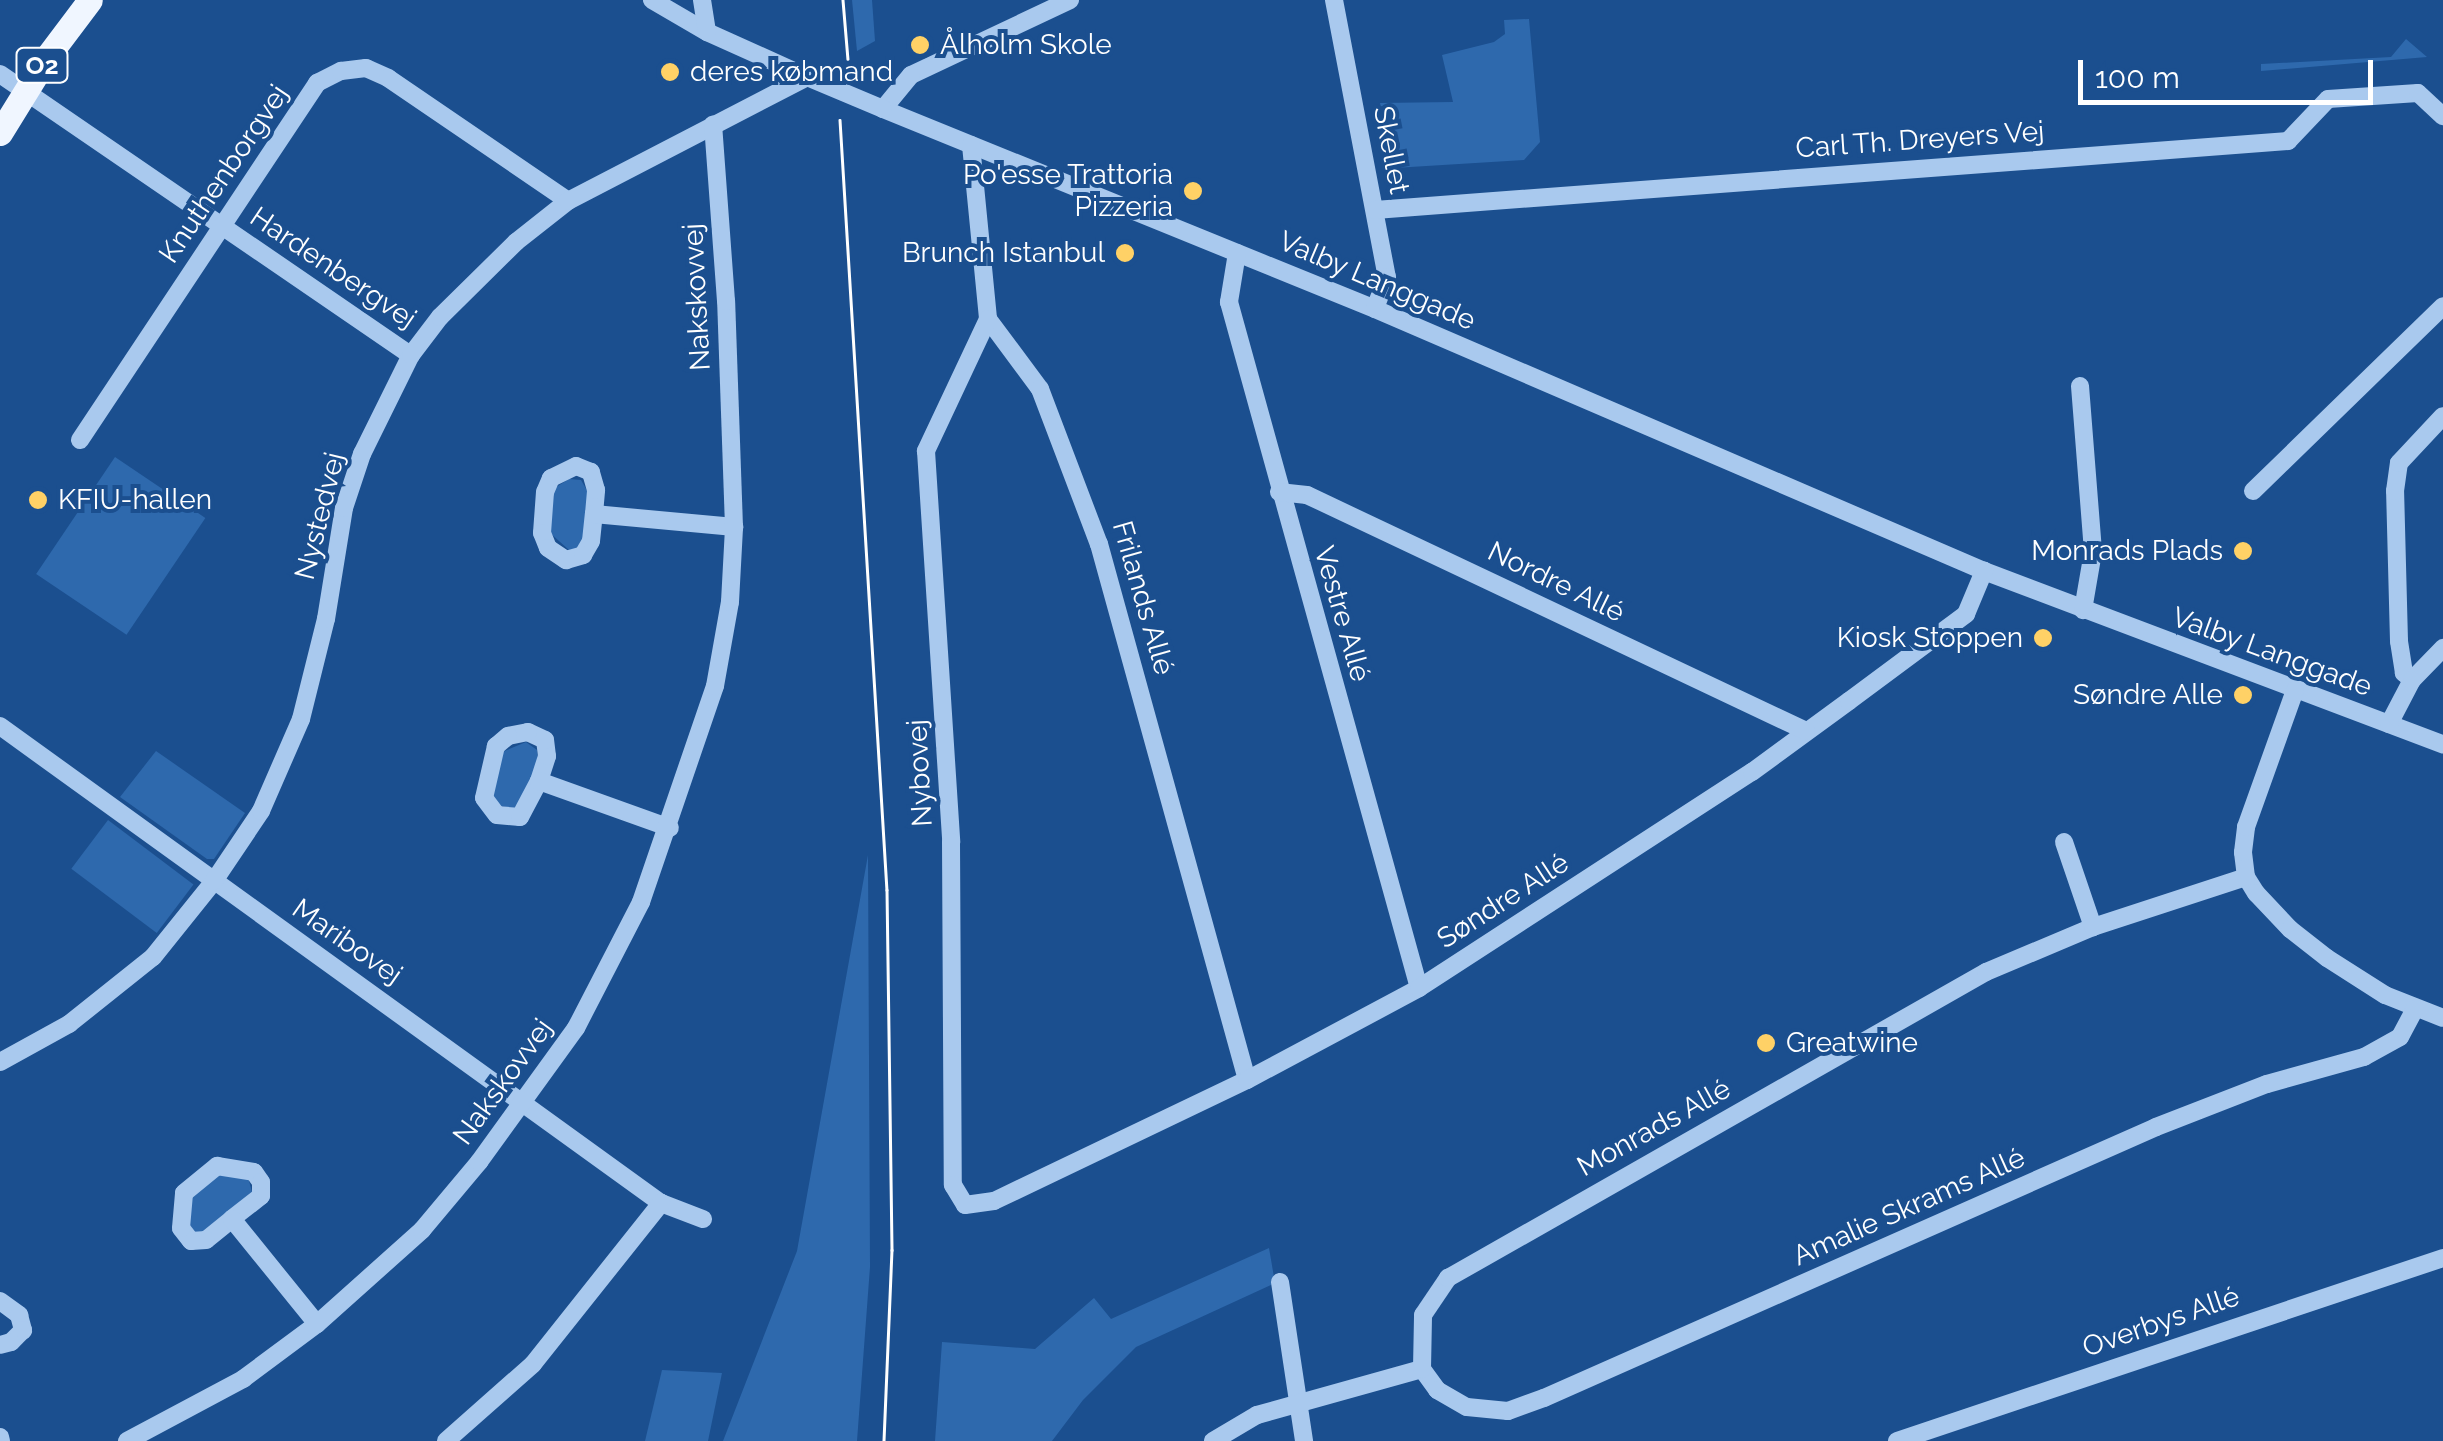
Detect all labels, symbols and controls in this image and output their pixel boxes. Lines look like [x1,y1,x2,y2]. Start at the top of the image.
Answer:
place label: Ålholm Skole [940,28,1112,62]
marker: Ålholm Skole [909,34,931,56]
scale bar [2083,40,2378,102]
road number: O2 [15,45,70,85]
place label: deres købmand [690,55,893,89]
text: 100 m [2095,60,2180,95]
marker: deres købmand [659,61,681,83]
street label: Knuthenborgvej [152,79,296,269]
street label: Skellet [1366,103,1416,197]
street label: Carl Th. Dreyers Vej [1793,114,2047,166]
place label: Po'esse Trattoria Pizzeria [962,158,1173,224]
marker: Po'esse Trattoria Pizzeria [1182,180,1204,202]
street label: Hardenbergvej [244,200,422,336]
street label: Nakskovvej [676,223,718,371]
street label: Valby Langgade [1273,224,1481,338]
place label: Brunch Istanbul [902,236,1105,270]
marker: Brunch Istanbul [1114,242,1136,264]
street label: Nystedvej [288,449,352,583]
place label: KFIU-hallen [58,483,212,517]
marker: KFIU-hallen [27,489,49,511]
street label: Frilands Allé [1105,517,1181,679]
street label: Nordre Allé [1482,534,1630,630]
place label: Monrads Plads [2031,534,2223,568]
marker: Monrads Plads [2232,540,2254,562]
street label: Vestre Allé [1307,542,1377,686]
street label: Valby Langgade [2167,600,2377,704]
place label: Kiosk Stoppen [1837,621,2023,655]
marker: Kiosk Stoppen [2032,627,2054,649]
place label: Søndre Alle [2072,678,2223,712]
marker: Søndre Alle [2232,684,2254,706]
street label: Nybovej [900,719,940,827]
street label: Søndre Allé [1431,846,1575,956]
street label: Maribovej [286,892,408,992]
street label: Nakskovvej [446,1012,560,1152]
place label: Greatwine [1786,1026,1918,1060]
marker: Greatwine [1755,1032,1777,1054]
street label: Monrads Allé [1571,1072,1737,1184]
street label: Amalie Skrams Allé [1787,1141,2031,1273]
street label: Overbys Allé [2078,1279,2244,1365]

